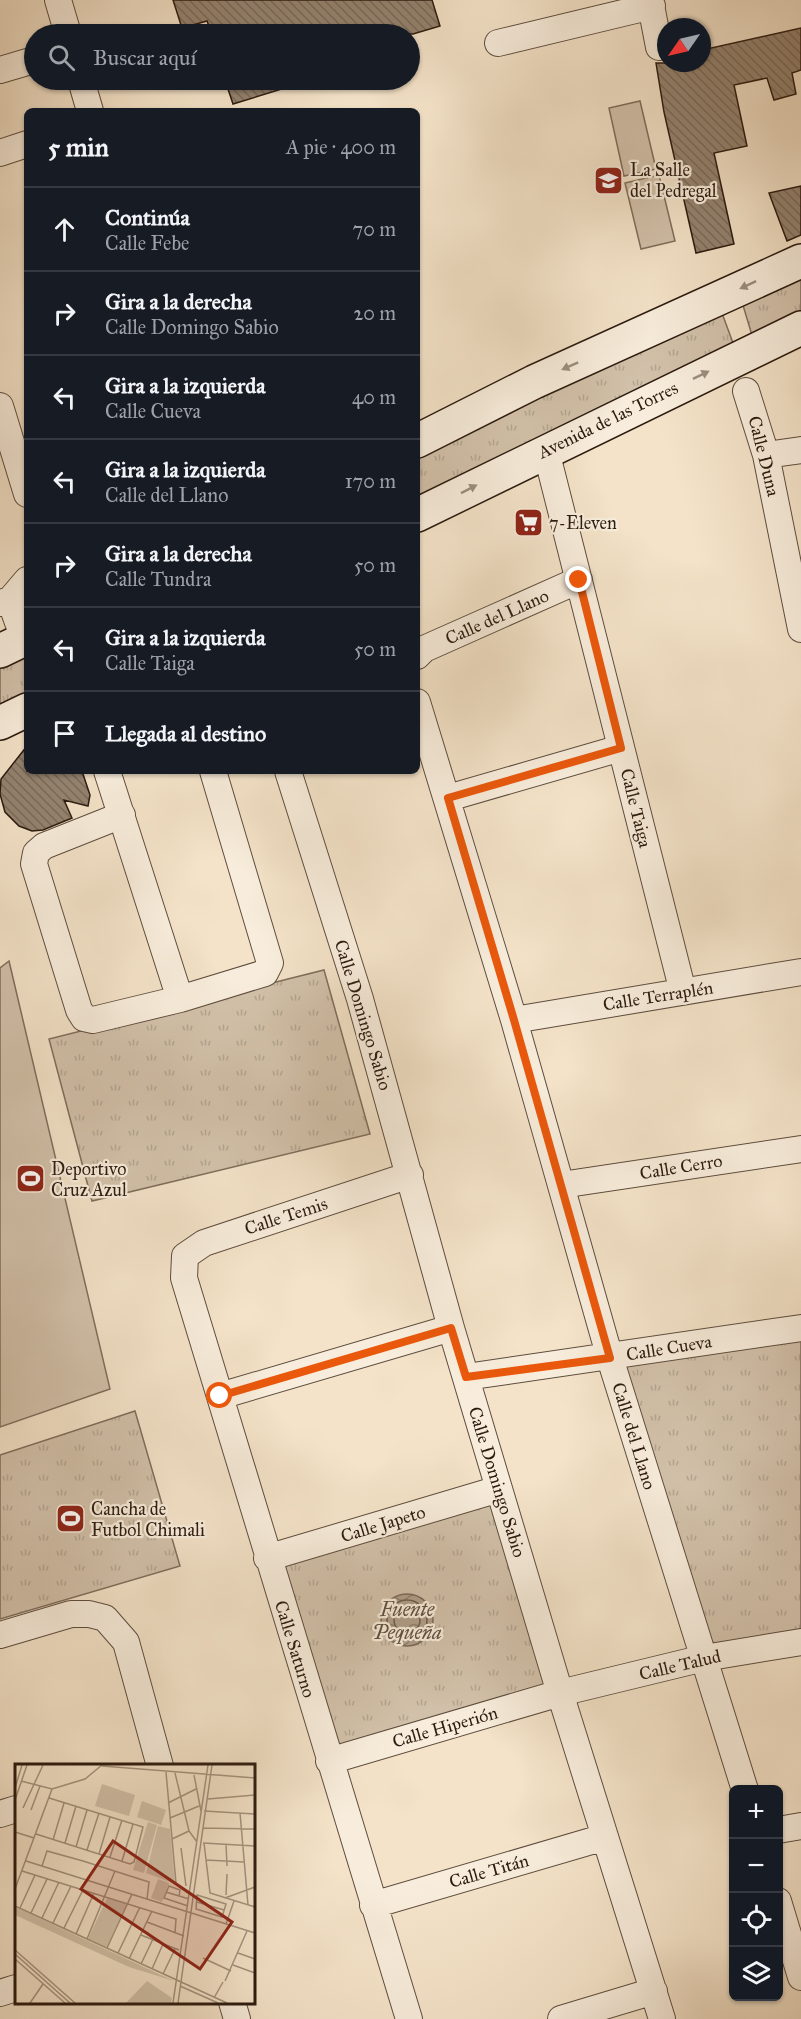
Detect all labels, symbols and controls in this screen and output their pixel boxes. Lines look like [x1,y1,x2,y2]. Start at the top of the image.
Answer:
north arrow [657,18,711,72]
search box [24,24,420,90]
icon: search [45,41,78,74]
text: Buscar aquí [93,44,196,71]
text: 5 min [48,131,109,163]
text: A pie · 400 m [286,135,396,159]
place label: La Salle del Pedregal [630,159,717,203]
school or university icon: La Salle del Pedregal [593,164,625,196]
text: Continúa [105,204,190,231]
icon: ahead [48,213,81,246]
text: 70 m [353,217,396,241]
text: Calle Febe [105,231,189,255]
one-way arrow [738,280,756,290]
text: Gira a la derecha [105,288,252,315]
icon: right [48,297,81,330]
text: 20 m [353,301,396,325]
text: Calle Domingo Sabio [105,315,279,339]
one-way arrow [562,361,579,370]
one-way arrow [692,370,709,379]
text: Gira a la izquierda [105,372,266,399]
street label: Avenida de las Torres [533,377,682,464]
icon: left [48,381,81,414]
text: 40 m [352,385,396,409]
text: Calle Cueva [105,399,201,423]
street label: Calle Duna [743,414,785,499]
text: Gira a la izquierda [105,456,266,483]
icon: left [48,465,81,498]
text: 170 m [345,469,396,493]
text: Calle del Llano [105,483,228,507]
one-way arrow [461,484,478,494]
supermarket icon: 7-Eleven [512,507,544,539]
place label: 7-Eleven [549,512,617,534]
text: Gira a la derecha [105,540,252,567]
icon: right [48,549,81,582]
text: 50 m [354,553,396,577]
route end [565,566,591,592]
text: Calle Tundra [105,567,211,591]
street label: Calle del Llano [442,584,552,650]
text: Gira a la izquierda [105,624,266,651]
icon: left [48,633,81,666]
text: 50 m [354,637,396,661]
text: Calle Taiga [105,651,195,675]
icon: arrive [48,717,81,750]
text: Llegada al destino [105,720,266,747]
street label: Calle Taiga [615,766,657,850]
street label: Calle Domingo Sabio [329,937,396,1093]
street label: Calle Terraplén [601,976,715,1016]
street label: Calle Cerro [638,1150,724,1184]
place label: Deportivo Cruz Azul [51,1158,127,1201]
sports icon: Deportivo Cruz Azul [14,1163,46,1195]
street label: Calle Temis [242,1192,330,1240]
street label: Calle Cueva [625,1330,714,1366]
street label: Calle del Llano [607,1380,661,1492]
route start [206,1382,232,1408]
street label: Calle Domingo Sabio [463,1404,530,1560]
place label: Cancha de Futbol Chimali [91,1498,205,1541]
street label: Calle Japeto [338,1501,428,1548]
sports icon: Cancha de Futbol Chimali [54,1503,86,1535]
water label: Fuente Pequeña [372,1597,442,1644]
street label: Calle Saturno [270,1598,320,1700]
street label: Calle Talud [637,1645,723,1685]
street label: Calle Hiperión [390,1701,500,1753]
inset map [15,1764,255,2004]
map controls [729,1785,783,2001]
button: + [729,1785,783,1839]
button: − [729,1839,783,1893]
street label: Calle Titán [447,1849,532,1893]
button: locate [729,1893,783,1947]
button: layers [729,1947,783,2001]

